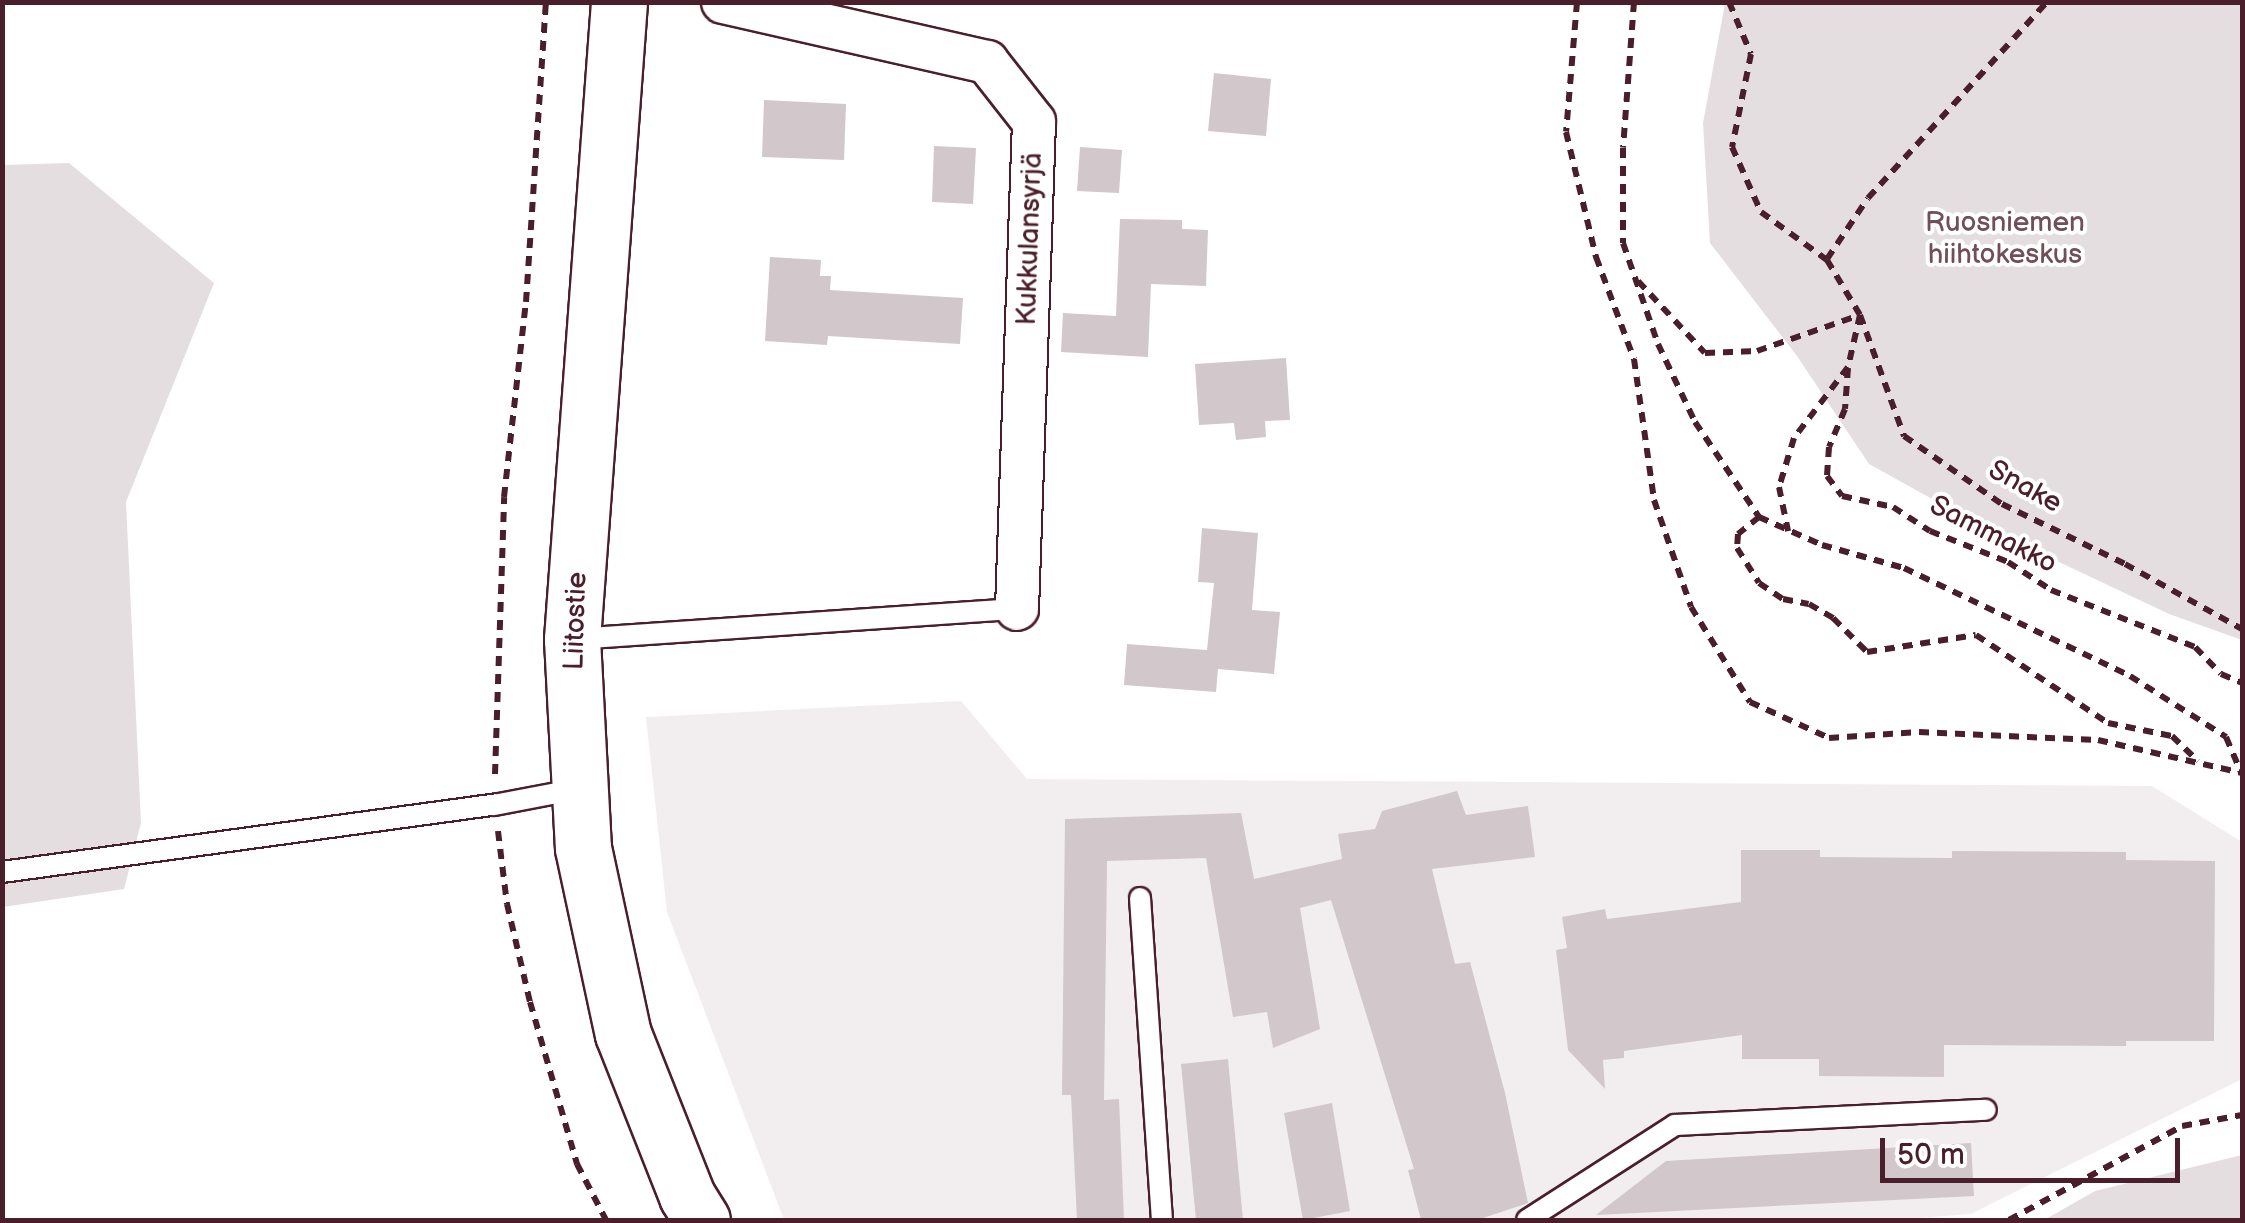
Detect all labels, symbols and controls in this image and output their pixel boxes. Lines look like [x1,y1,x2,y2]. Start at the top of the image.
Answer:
street label: Kukkulansyrjä [1010,152,1050,326]
park label: Ruosniemen hiihtokeskus [1925,206,2085,272]
street label: Snake [1983,453,2067,521]
street label: Sammakko [1924,489,2062,581]
street label: Liitostie [557,571,595,671]
scale bar [1885,1118,2185,1180]
text: 50 m [1897,1137,1965,1173]

